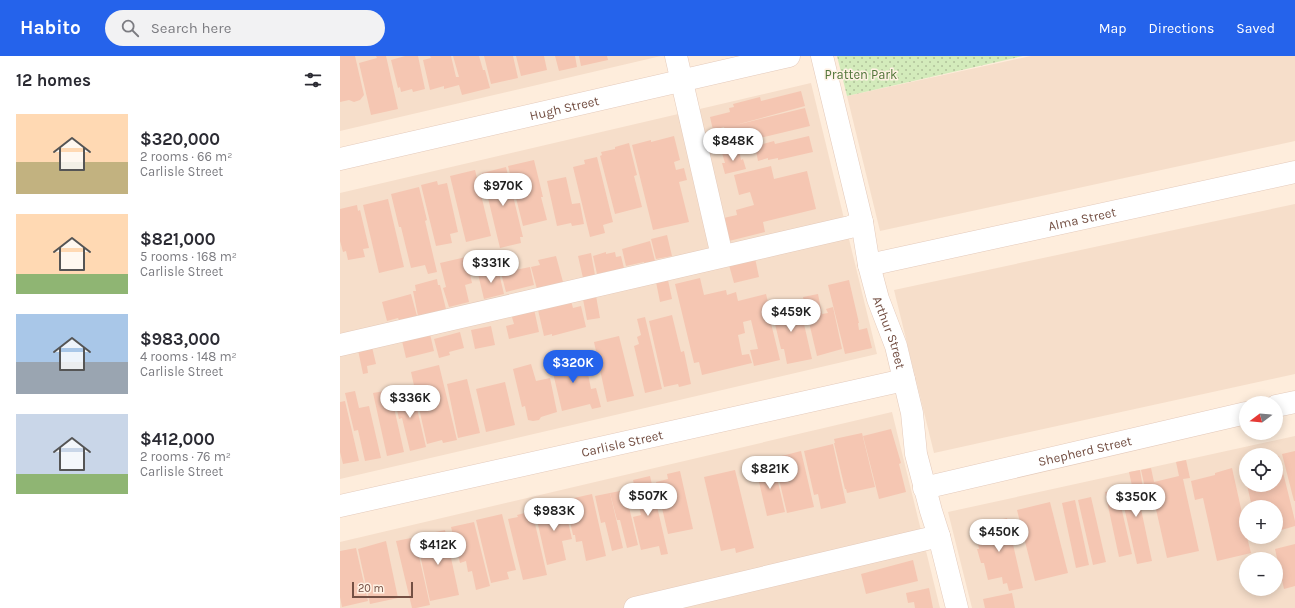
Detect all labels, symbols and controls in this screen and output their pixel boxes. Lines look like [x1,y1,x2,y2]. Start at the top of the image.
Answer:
search box [105,10,385,46]
text: Habito [20,17,81,39]
icon: search [119,17,141,39]
text: Search here [151,19,231,37]
text: Map [1099,20,1127,37]
text: Directions [1149,20,1214,37]
text: Saved [1236,20,1275,37]
park label: Pratten Park [825,67,897,82]
icon: filters [302,69,324,91]
text: 12 homes [16,70,91,90]
street label: Hugh Street [528,93,600,123]
pin: $848K [705,128,761,162]
text: $320,000 [140,129,220,149]
icon: home [48,130,96,178]
text: $848K [712,133,754,148]
text: 2 rooms · 66 m² [140,149,232,164]
text: Carlisle Street [140,164,223,179]
pin: $970K [475,173,531,207]
text: $970K [483,178,523,193]
street label: Alma Street [1047,204,1118,234]
text: $821,000 [140,229,216,249]
icon: home [48,230,96,278]
text: 5 rooms · 168 m² [140,249,237,264]
pin: $331K [463,250,519,284]
text: $331K [472,255,510,270]
text: Carlisle Street [140,264,223,279]
street label: Arthur Street [870,294,908,371]
pin: $459K [763,299,819,333]
text: $459K [771,304,811,319]
text: $983,000 [140,329,220,349]
icon: home [48,330,96,378]
text: 4 rooms · 148 m² [140,349,237,364]
pin: $320K [545,350,601,384]
text: $320K [552,355,594,370]
text: Carlisle Street [140,364,223,379]
pin: $336K [382,385,438,419]
text: $336K [389,390,431,405]
north arrow [1239,396,1283,440]
map controls [1239,396,1283,596]
street label: Carlisle Street [580,427,665,460]
text: $412,000 [140,429,215,449]
icon: home [48,430,96,478]
street label: Shepherd Street [1036,433,1133,469]
button: locate [1239,448,1283,492]
text: 2 rooms · 76 m² [140,449,231,464]
pin: $821K [742,456,798,490]
text: $821K [751,461,789,476]
text: Carlisle Street [140,464,223,479]
pin: $507K [620,483,676,517]
pin: $350K [1108,484,1164,518]
text: $507K [628,488,668,503]
text: $350K [1115,489,1157,504]
pin: $983K [526,498,582,532]
button: + [1239,500,1283,544]
text: $983K [533,503,575,518]
pin: $450K [971,519,1027,553]
text: $450K [979,524,1019,539]
pin: $412K [410,532,466,566]
text: $412K [419,537,457,552]
button: − [1239,552,1283,596]
scale bar [352,580,413,599]
text: 20 m [358,582,384,595]

